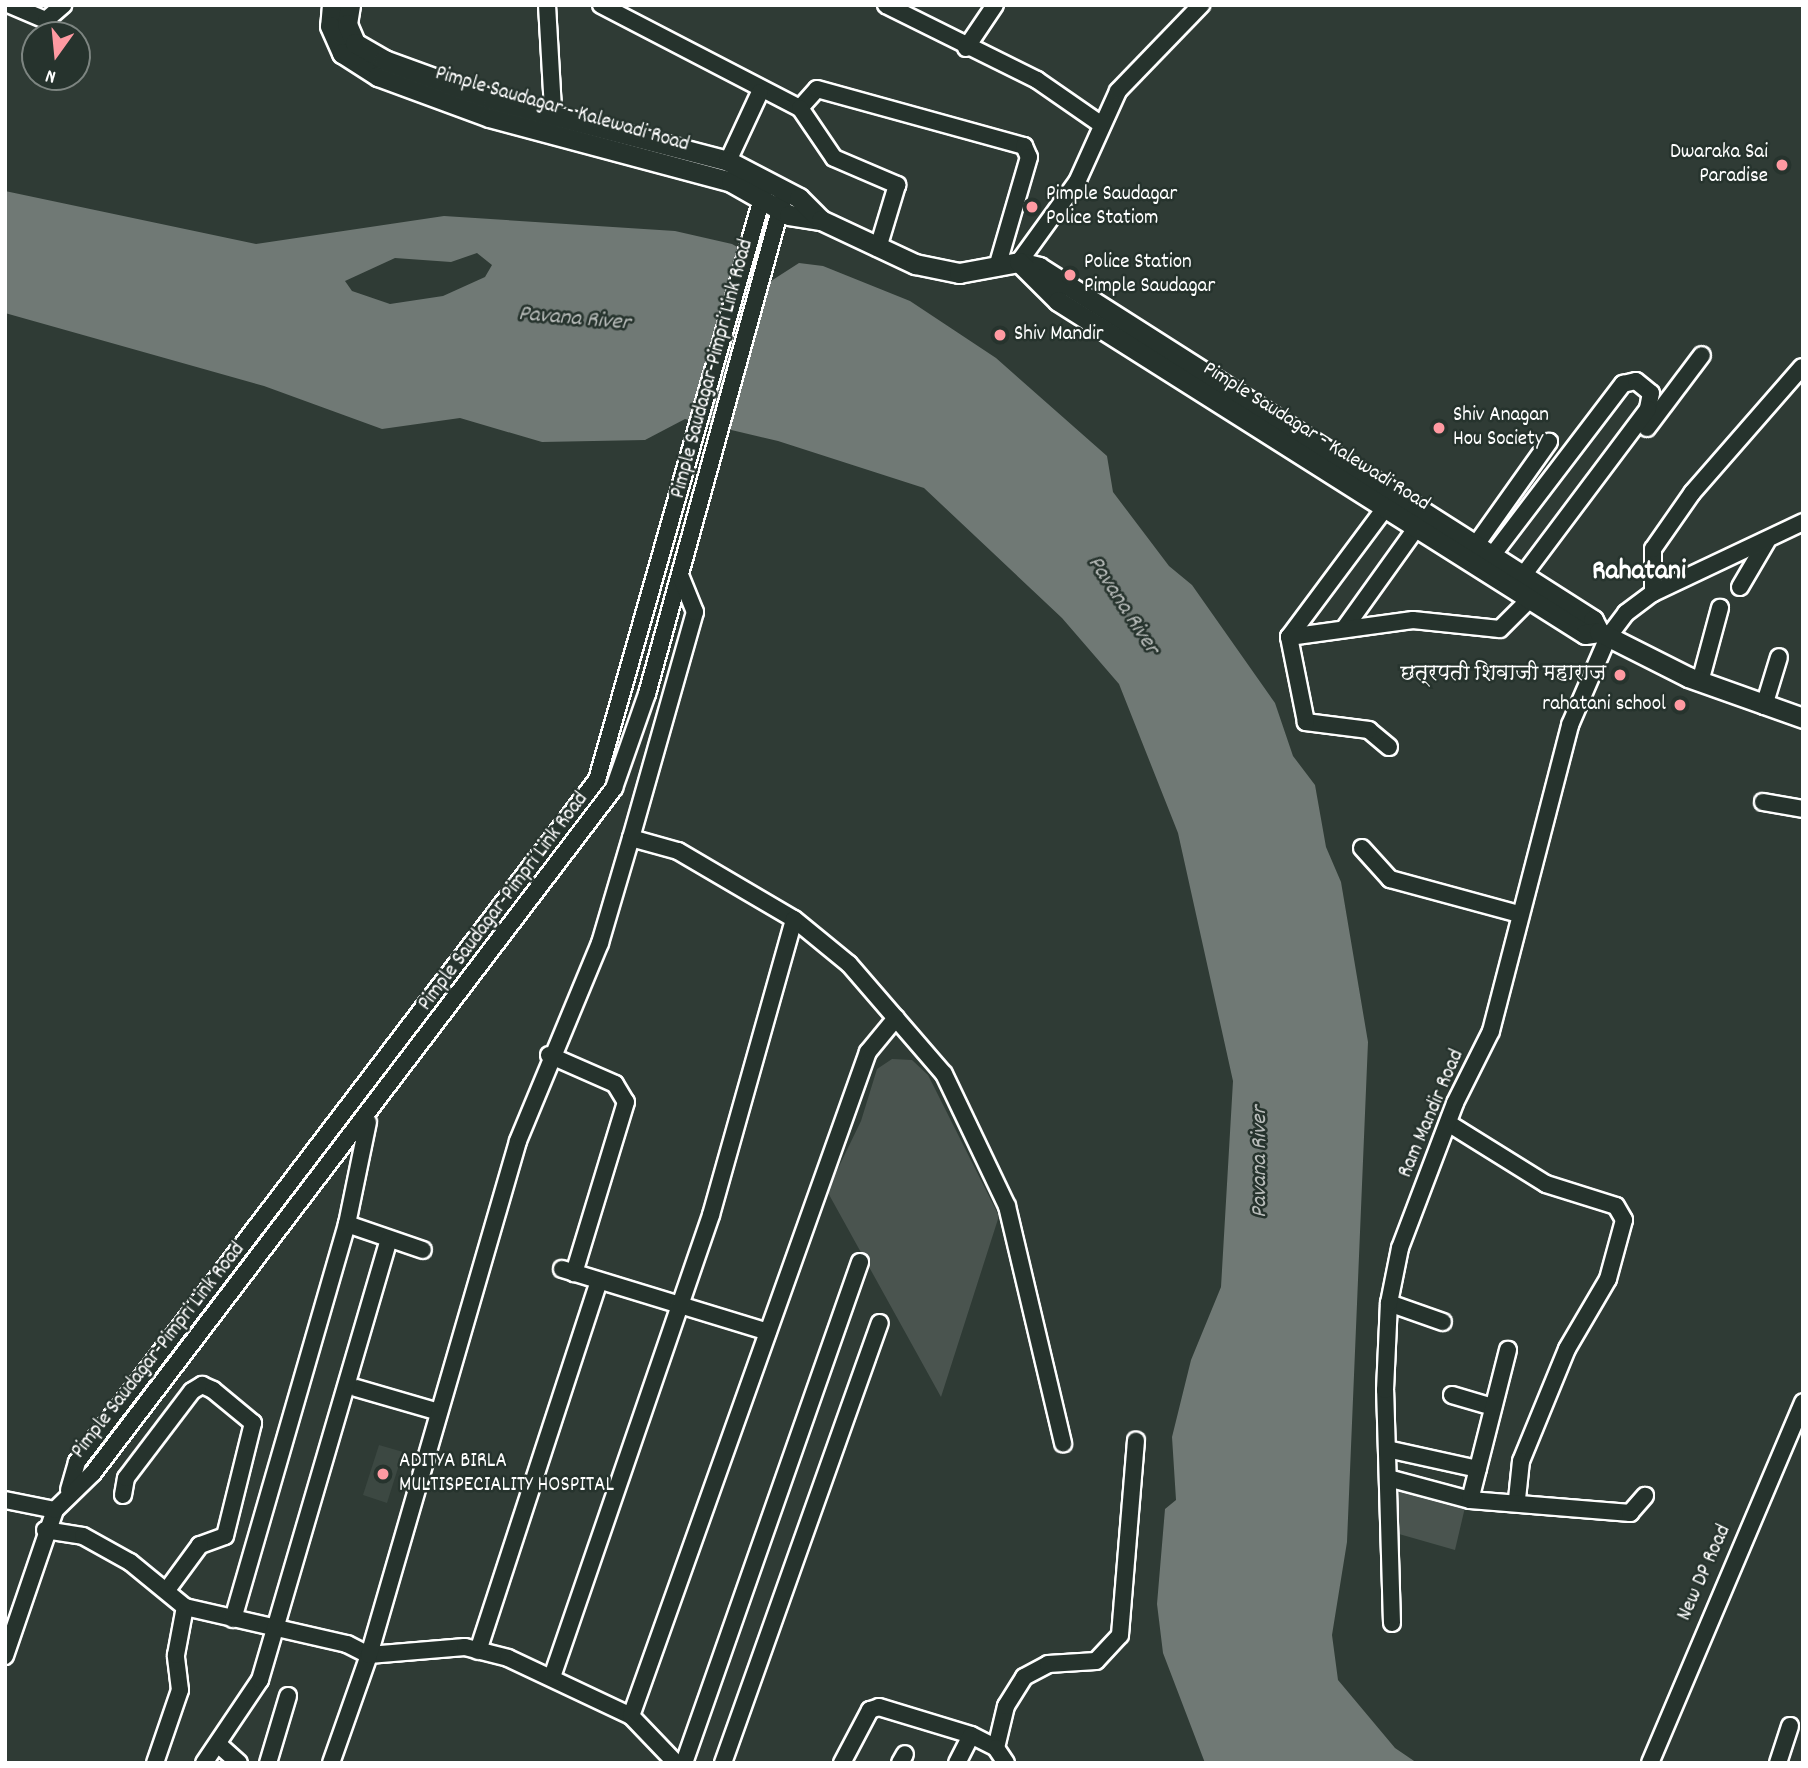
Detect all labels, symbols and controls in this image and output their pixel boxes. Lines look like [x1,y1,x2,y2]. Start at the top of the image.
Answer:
north arrow [21,21,91,91]
text: N [43,61,59,89]
street label: Pimple Saudagar - Kalewadi Road [432,62,692,158]
place label: Dwaraka Sai Paradise [1670,140,1768,190]
marker: Dwaraka Sai Paradise [1774,157,1790,173]
place label: Pimple Saudagar Police Statiom [1046,182,1177,232]
marker: Pimple Saudagar Police Statiom [1024,199,1040,215]
street label: Pimple Saudagar-Pimpri Link Road [666,237,760,501]
place label: Police Station Pimple Saudagar [1084,250,1215,300]
marker: Police Station Pimple Saudagar [1062,267,1078,283]
water label: Pavana River [517,301,631,339]
place label: Shiv Mandir [1014,322,1104,348]
marker: Shiv Mandir [992,327,1008,343]
street label: Pimple Saudagar - Kalewadi Road [1198,357,1434,517]
place label: Shiv Anagan Hou Society [1453,403,1549,453]
marker: Shiv Anagan Hou Society [1431,420,1447,436]
water label: Pavana River [1080,552,1164,660]
district label: Rahatani [1592,556,1686,590]
place label: छत्रपती शिवाजी महाराज [1400,662,1606,688]
marker: छत्रपती शिवाजी महाराज [1612,667,1628,683]
place label: rahatani school [1542,692,1666,718]
marker: rahatani school [1672,697,1688,713]
street label: Pimple Saudagar-Pimpri Link Road [414,788,594,1016]
street label: Ram Mandir Road [1394,1046,1470,1182]
water label: Pavana River [1247,1106,1275,1218]
street label: Pimple Saudagar-Pimpri Link Road [67,1238,251,1464]
place label: ADITYA BIRLA MULTISPECIALITY HOSPITAL [399,1449,614,1499]
marker: ADITYA BIRLA MULTISPECIALITY HOSPITAL [373,1464,393,1484]
street label: New DP Road [1673,1521,1737,1625]

